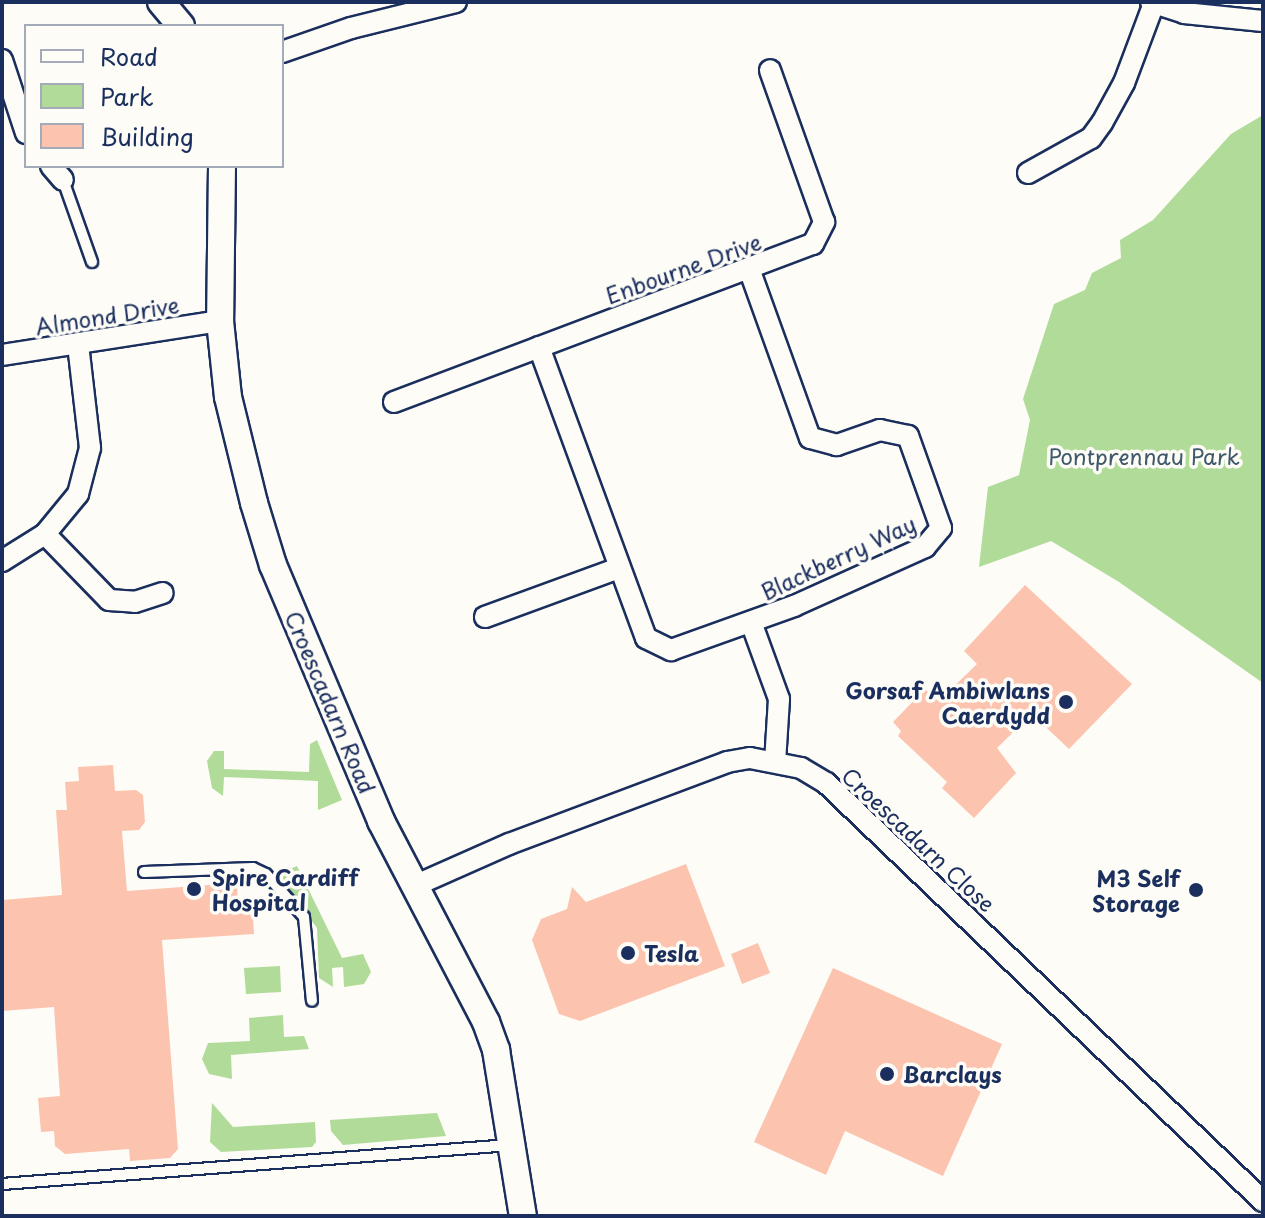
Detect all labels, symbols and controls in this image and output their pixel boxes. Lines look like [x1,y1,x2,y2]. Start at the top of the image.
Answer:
legend [24,24,284,168]
text: Road [100,38,158,74]
text: Park [100,78,154,114]
text: Building [100,118,194,154]
street label: Enbourne Drive [601,227,765,309]
street label: Almond Drive [33,291,181,339]
park label: Pontprennau Park [1048,443,1240,469]
street label: Blackberry Way [757,510,919,604]
street label: Croescadarn Road [281,607,381,797]
place label: Gorsaf Ambiwlans Caerdydd [846,676,1050,728]
marker: Gorsaf Ambiwlans Caerdydd [1057,693,1075,711]
street label: Croescadarn Close [837,762,1001,916]
place label: Spire Cardiff Hospital [212,863,359,914]
place label: M3 Self Storage [1092,864,1180,916]
marker: Spire Cardiff Hospital [183,878,205,900]
marker: M3 Self Storage [1187,881,1205,899]
place label: Tesla [644,940,699,966]
marker: Tesla [619,944,637,962]
place label: Barclays [903,1061,1002,1087]
marker: Barclays [878,1065,896,1083]

